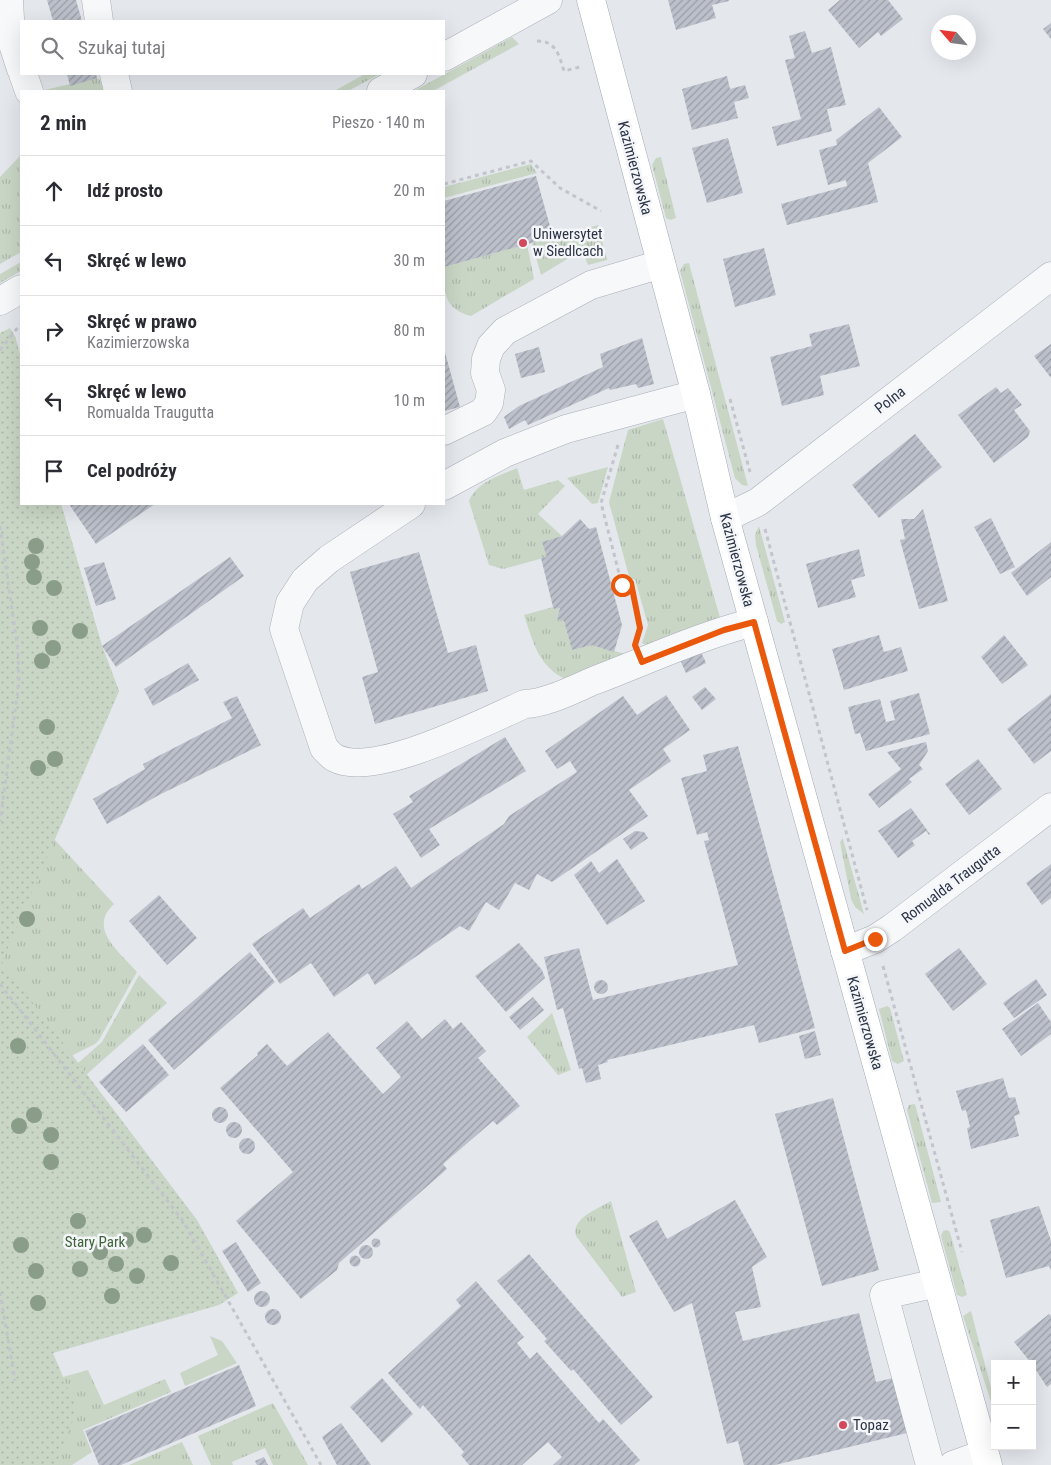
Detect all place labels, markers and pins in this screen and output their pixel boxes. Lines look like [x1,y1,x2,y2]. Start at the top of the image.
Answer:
place label: Uniwersytet w Siedlcach [533,225,604,260]
marker: Uniwersytet w Siedlcach [517,237,529,249]
place label: Topaz [853,1416,889,1434]
marker: Topaz [837,1419,849,1431]

